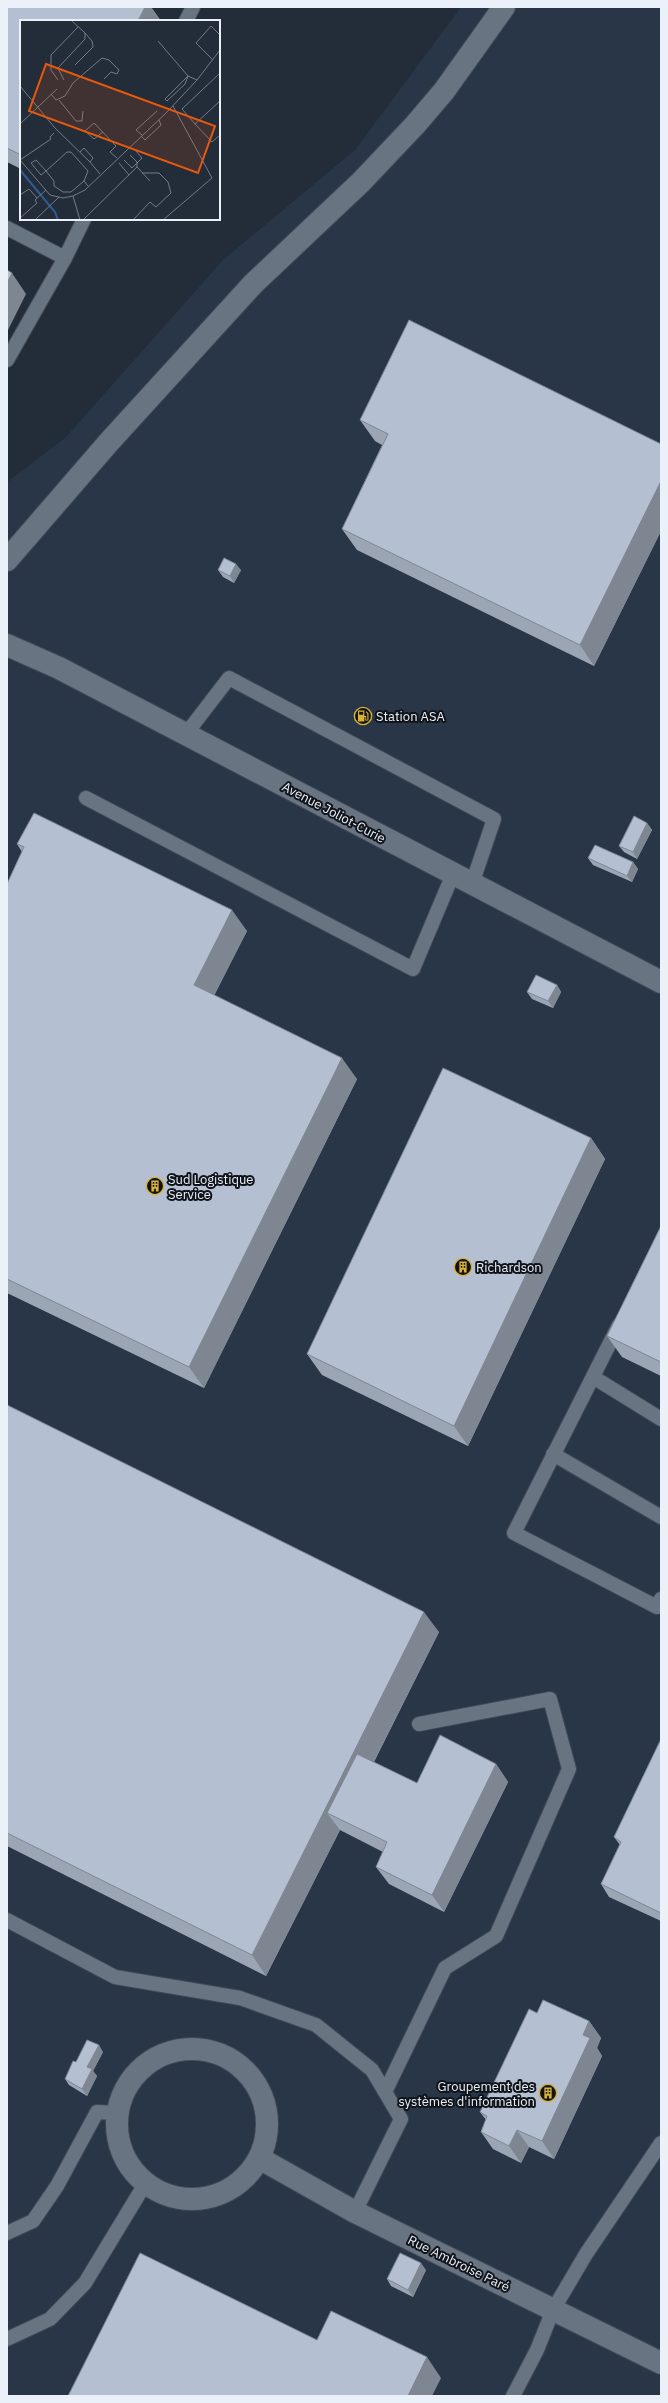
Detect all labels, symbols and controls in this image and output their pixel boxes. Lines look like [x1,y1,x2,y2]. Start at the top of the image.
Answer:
inset map [20,20,220,220]
fuel station icon: Station ASA [353,706,373,726]
place label: Station ASA [376,708,445,725]
street label: Avenue Joliot-Curie [279,778,388,847]
place label: Sud Logistique Service [168,1171,253,1203]
building icon: Sud Logistique Service [145,1176,165,1196]
building icon: Richardson [453,1257,473,1277]
place label: Richardson [476,1259,542,1276]
place label: Groupement des systèmes d'information [398,2078,535,2110]
building icon: Groupement des systèmes d'information [538,2083,558,2103]
street label: Rue Ambroise Paré [405,2231,513,2296]

